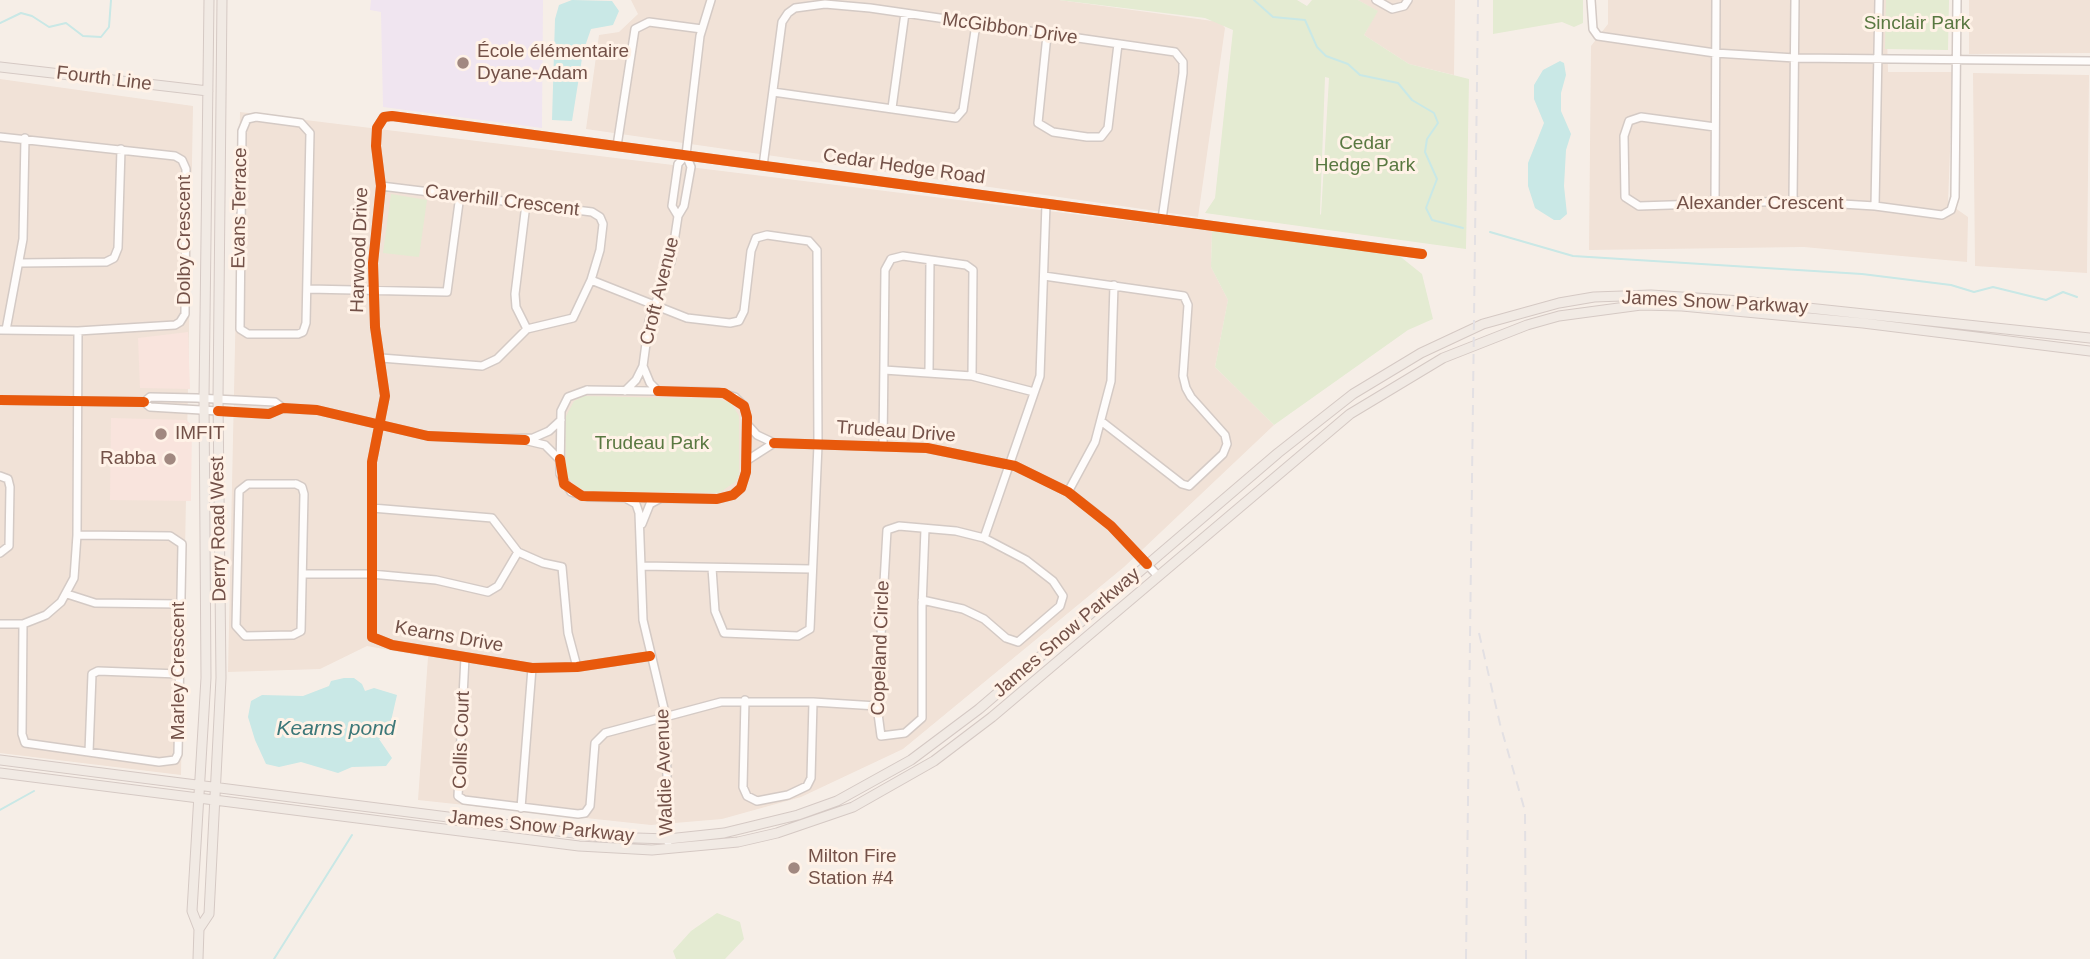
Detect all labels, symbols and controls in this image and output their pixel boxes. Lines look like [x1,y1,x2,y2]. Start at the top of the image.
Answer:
street label: McGibbon Drive [941,8,1079,50]
park label: Sinclair Park [1864,13,1970,35]
place label: École élémentaire Dyane-Adam [477,41,629,85]
marker: École élémentaire Dyane-Adam [455,55,471,71]
street label: Fourth Line [55,62,153,96]
park label: Cedar Hedge Park [1315,133,1415,177]
street label: Cedar Hedge Road [821,144,987,190]
street label: Evans Terrace [228,147,252,269]
street label: Dolby Crescent [174,175,196,305]
street label: Caverhill Crescent [424,180,580,222]
street label: Harwood Drive [346,187,374,313]
street label: Alexander Crescent [1677,193,1843,215]
street label: Croft Avenue [636,235,684,347]
street label: James Snow Parkway [1621,287,1809,319]
street label: Trudeau Drive [836,416,956,448]
place label: IMFIT [175,423,225,445]
marker: IMFIT [153,426,169,442]
park label: Trudeau Park [595,433,709,455]
place label: Rabba [100,448,156,470]
marker: Rabba [162,451,178,467]
street label: Derry Road West [206,456,232,602]
street label: James Snow Parkway [989,563,1145,703]
street label: Copeland Circle [867,580,895,716]
street label: Marley Crescent [168,602,190,740]
street label: Kearns Drive [393,616,505,658]
street label: Collis Court [449,691,475,789]
street label: Waldie Avenue [651,708,679,836]
water label: Kearns pond [276,716,396,742]
street label: James Snow Parkway [447,806,635,848]
place label: Milton Fire Station #4 [808,846,897,890]
marker: Milton Fire Station #4 [786,860,802,876]

